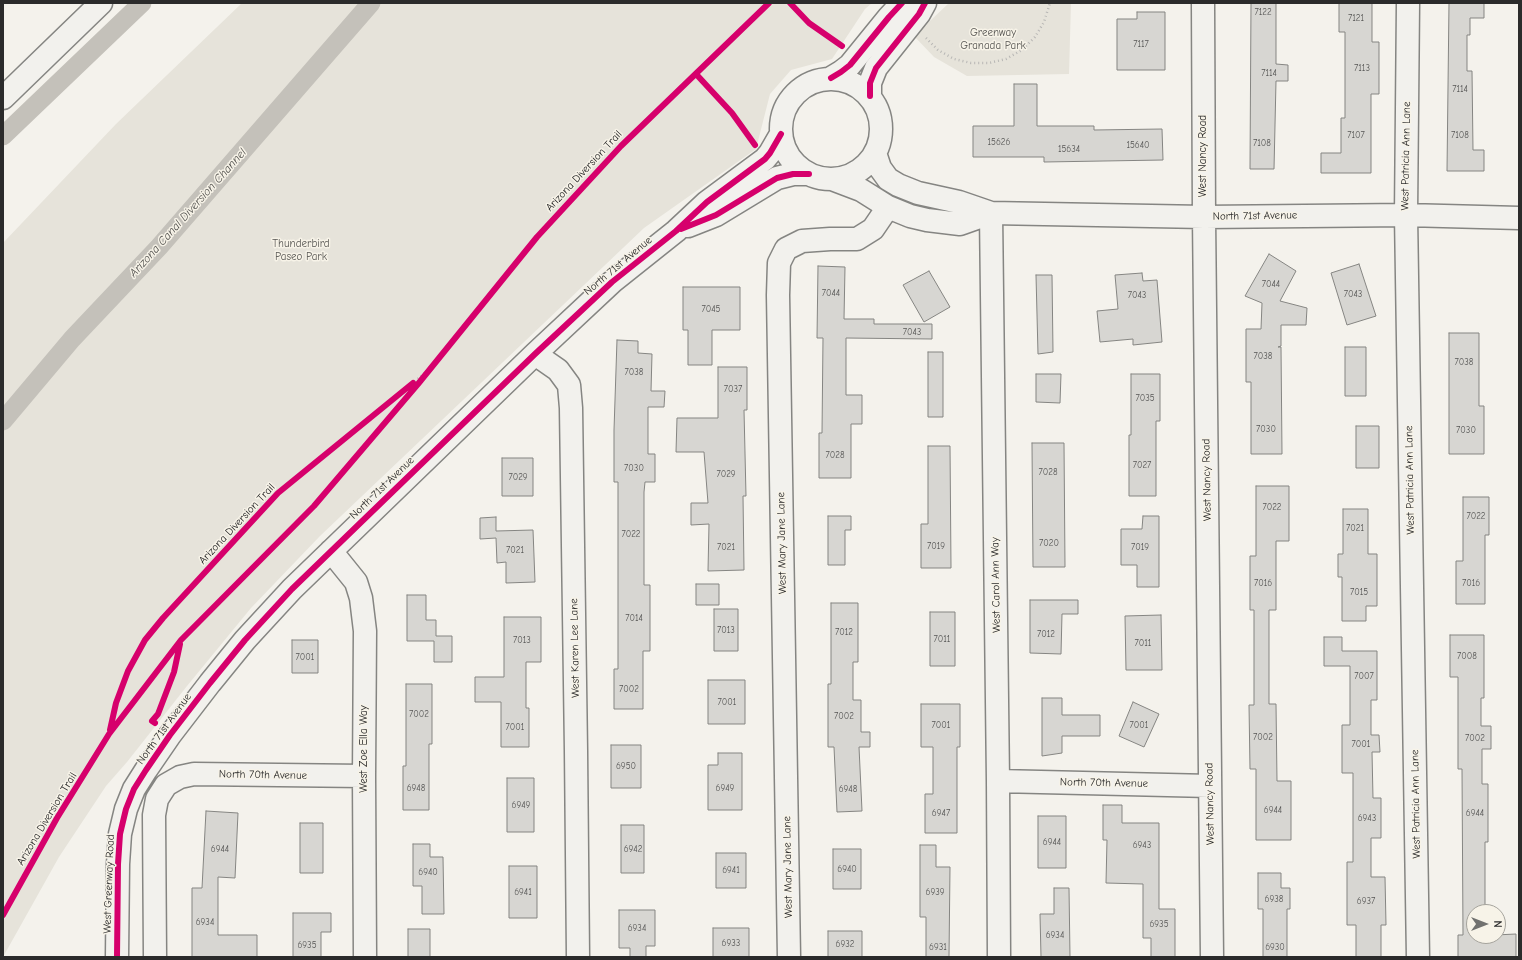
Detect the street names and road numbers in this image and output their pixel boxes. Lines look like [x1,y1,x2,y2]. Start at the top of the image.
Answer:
street label: West Patricia Ann Lane [1398,101,1414,211]
street label: West Nancy Road [1196,115,1210,197]
street label: Arizona Diversion Trail [543,128,625,214]
street label: North 71st Avenue [1213,209,1297,223]
street label: North 71st Avenue [581,234,655,298]
street label: West Patricia Ann Lane [1402,425,1418,535]
street label: West Nancy Road [1200,439,1214,521]
street label: North 71st Avenue [347,454,417,522]
street label: Arizona Diversion Trail [196,481,278,567]
street label: West Mary Jane Lane [775,492,789,594]
street label: West Carol Ann Way [989,537,1003,633]
street label: West Karen Lee Lane [568,598,582,698]
street label: North 71st Avenue [134,691,194,767]
street label: West Zoe Ella Way [357,705,371,793]
street label: West Patricia Ann Lane [1408,749,1424,859]
street label: West Nancy Road [1203,763,1217,845]
street label: North 70th Avenue [219,768,307,782]
street label: Arizona Diversion Trail [14,770,80,868]
street label: North 70th Avenue [1060,776,1148,790]
street label: West Mary Jane Lane [781,816,795,918]
street label: West Greenway Road [101,834,117,934]

